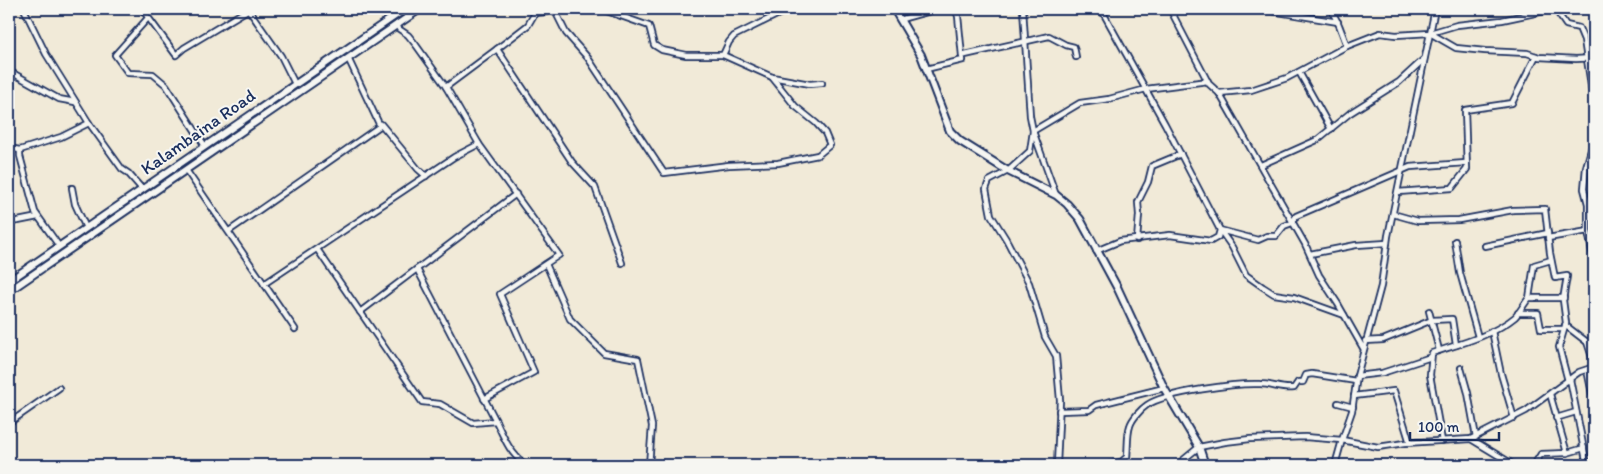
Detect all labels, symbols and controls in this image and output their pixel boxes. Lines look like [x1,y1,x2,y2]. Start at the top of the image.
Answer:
street label: Kalambaina Road [136,84,260,180]
scale bar [1410,409,1499,441]
text: 100 m [1418,418,1460,436]

